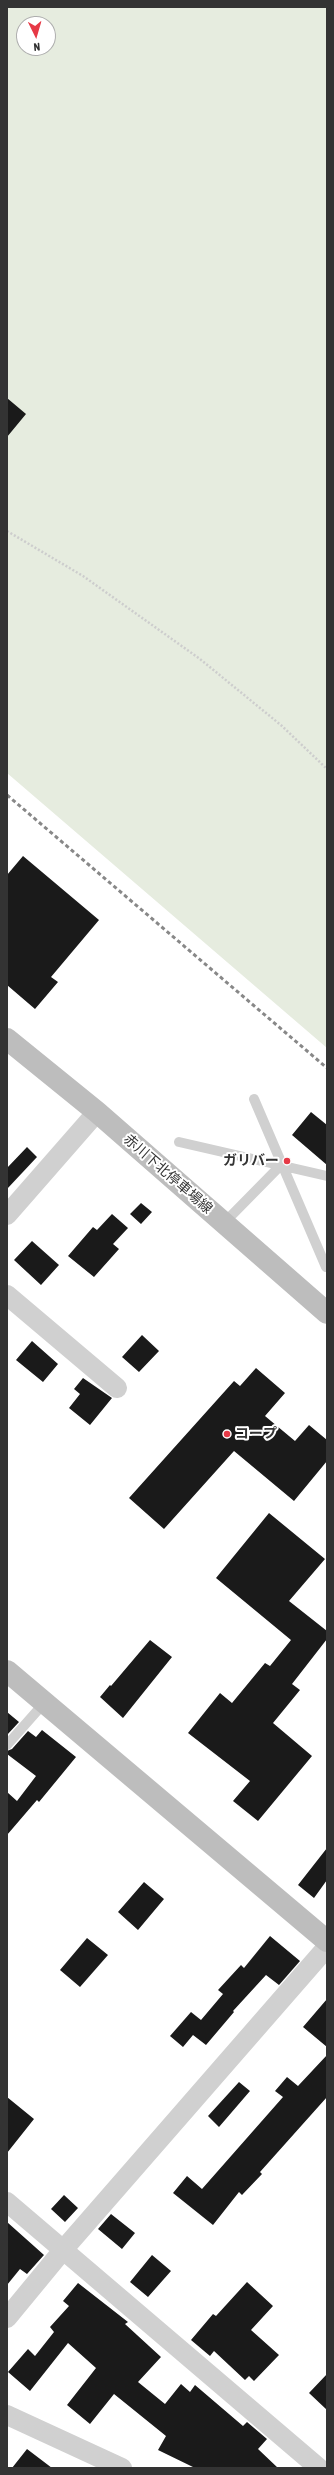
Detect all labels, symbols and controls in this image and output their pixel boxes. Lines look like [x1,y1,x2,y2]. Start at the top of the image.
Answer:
north arrow [16,16,56,56]
text: N [33,41,41,53]
street label: 赤川下北停車場線 [120,1131,216,1217]
place label: ガリバー [223,1153,279,1169]
marker: ガリバー [282,1156,292,1166]
place label: コープ [235,1426,277,1442]
marker: コープ [222,1429,232,1439]

